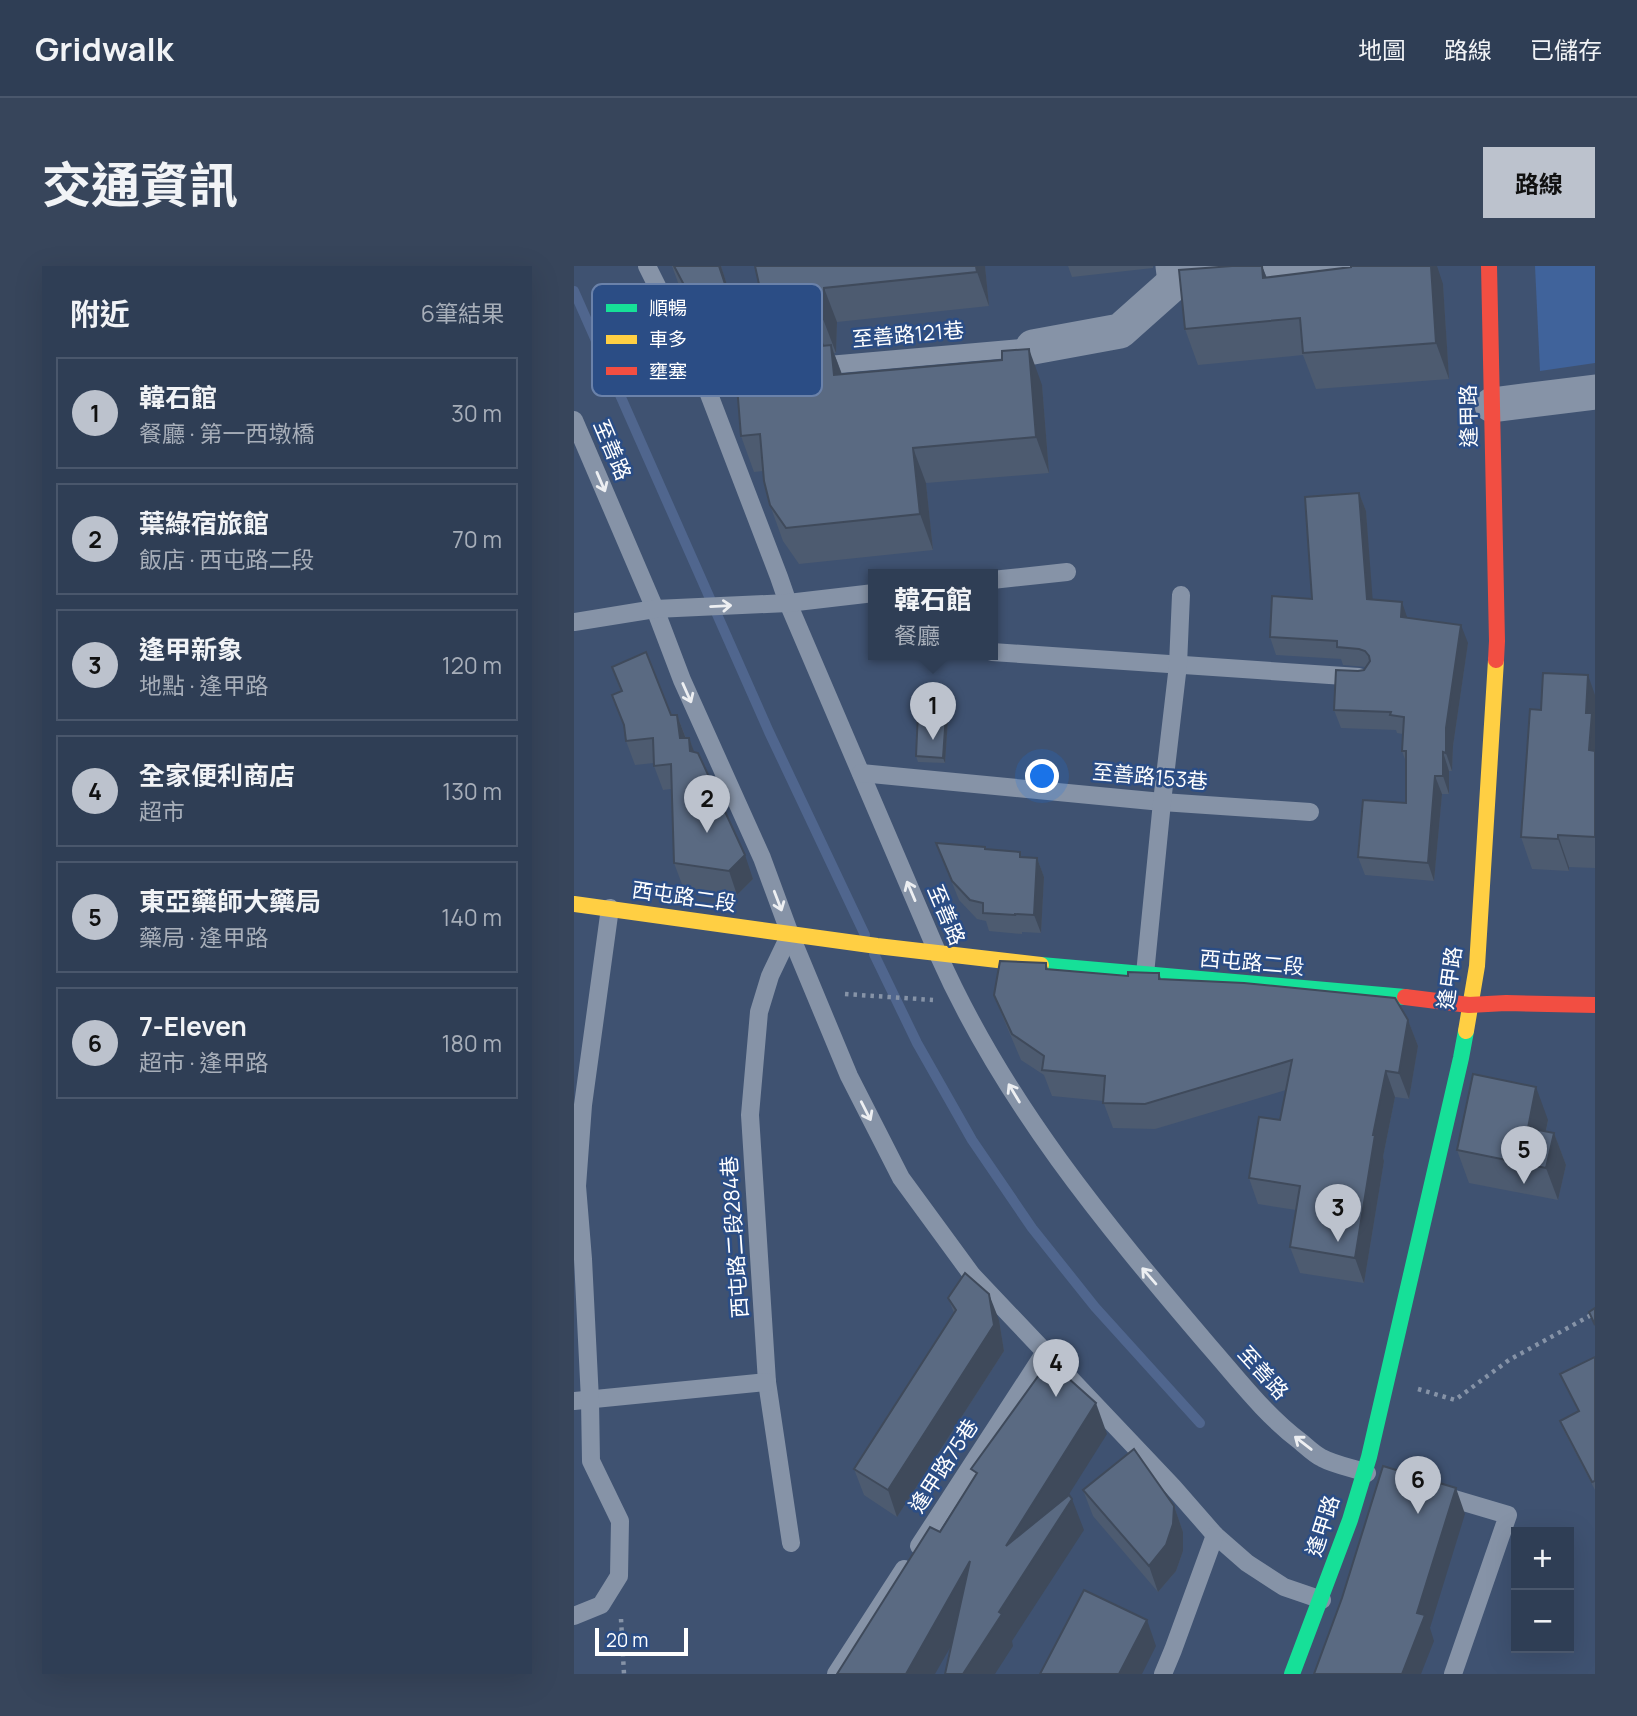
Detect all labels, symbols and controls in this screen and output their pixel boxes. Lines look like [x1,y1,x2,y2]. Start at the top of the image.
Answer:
text: Gridwalk [35,26,173,71]
text: 地圖 [1358,33,1406,66]
text: 路線 [1444,33,1492,66]
text: 已儲存 [1530,33,1602,66]
button: 路線 [1483,147,1595,218]
text: 交通資訊 [42,151,238,218]
legend [592,284,822,396]
text: 附近 [70,293,130,334]
text: 順暢 [649,295,687,321]
text: 6筆結果 [421,297,504,329]
street label: 至善路121巷 [851,315,965,353]
text: 車多 [649,326,687,352]
text: 壅塞 [649,358,687,384]
text: 韓石館 [139,379,217,415]
street label: 逢甲路 [1453,384,1483,448]
text: 1 [90,397,100,429]
text: 30 m [451,397,502,429]
street label: 至善路 [588,415,638,484]
text: 餐廳 · 第一西墩橋 [139,417,314,449]
one-way arrow [595,471,608,493]
text: 葉綠宿旅館 [139,505,269,541]
text: 2 [88,523,102,555]
text: 70 m [452,523,502,555]
text: 飯店 · 西屯路二段 [139,543,314,575]
popup [868,569,998,660]
text: 韓石館 [894,581,972,617]
one-way arrow [710,599,733,612]
text: 餐廳 [894,619,940,651]
text: 逢甲新象 [139,631,243,667]
text: 3 [88,649,102,681]
text: 120 m [442,649,502,681]
text: 地點 · 逢甲路 [139,669,268,701]
one-way arrow [681,682,694,703]
pin: 1 [910,682,956,740]
text: 全家便利商店 [139,757,295,793]
street label: 至善路153巷 [1091,757,1209,795]
your location [1025,759,1059,793]
text: 4 [88,775,102,807]
text: 130 m [442,775,502,807]
pin: 2 [684,775,730,833]
text: 超市 [139,795,185,827]
street label: 西屯路二段 [630,875,738,917]
street label: 至善路 [922,880,972,949]
one-way arrow [904,881,917,902]
text: 東亞藥師大藥局 [139,883,321,919]
one-way arrow [773,890,785,912]
text: 5 [88,901,102,933]
text: 140 m [441,901,502,933]
text: 藥局 · 逢甲路 [139,921,268,953]
street label: 西屯路二段 [1199,943,1306,981]
street label: 逢甲路 [1431,945,1467,1011]
text: 7-Eleven [139,1008,247,1044]
text: 6 [88,1027,102,1059]
text: 180 m [442,1027,502,1059]
text: 超市 · 逢甲路 [139,1046,268,1078]
one-way arrow [1006,1084,1020,1104]
one-way arrow [860,1100,874,1121]
pin: 5 [1501,1126,1547,1184]
street label: 西屯路二段284巷 [714,1155,754,1319]
pin: 3 [1315,1184,1361,1242]
one-way arrow [1141,1267,1157,1285]
pin: 4 [1033,1339,1079,1397]
street label: 至善路 [1232,1340,1295,1405]
street label: 逢甲路75巷 [902,1413,984,1518]
one-way arrow [1294,1436,1312,1451]
pin: 6 [1395,1456,1441,1514]
street label: 逢甲路 [1299,1491,1345,1560]
map controls [1511,1527,1574,1653]
button: + [1511,1527,1574,1590]
button: − [1511,1590,1574,1653]
scale bar [595,1625,688,1657]
text: 20 m [606,1627,648,1653]

